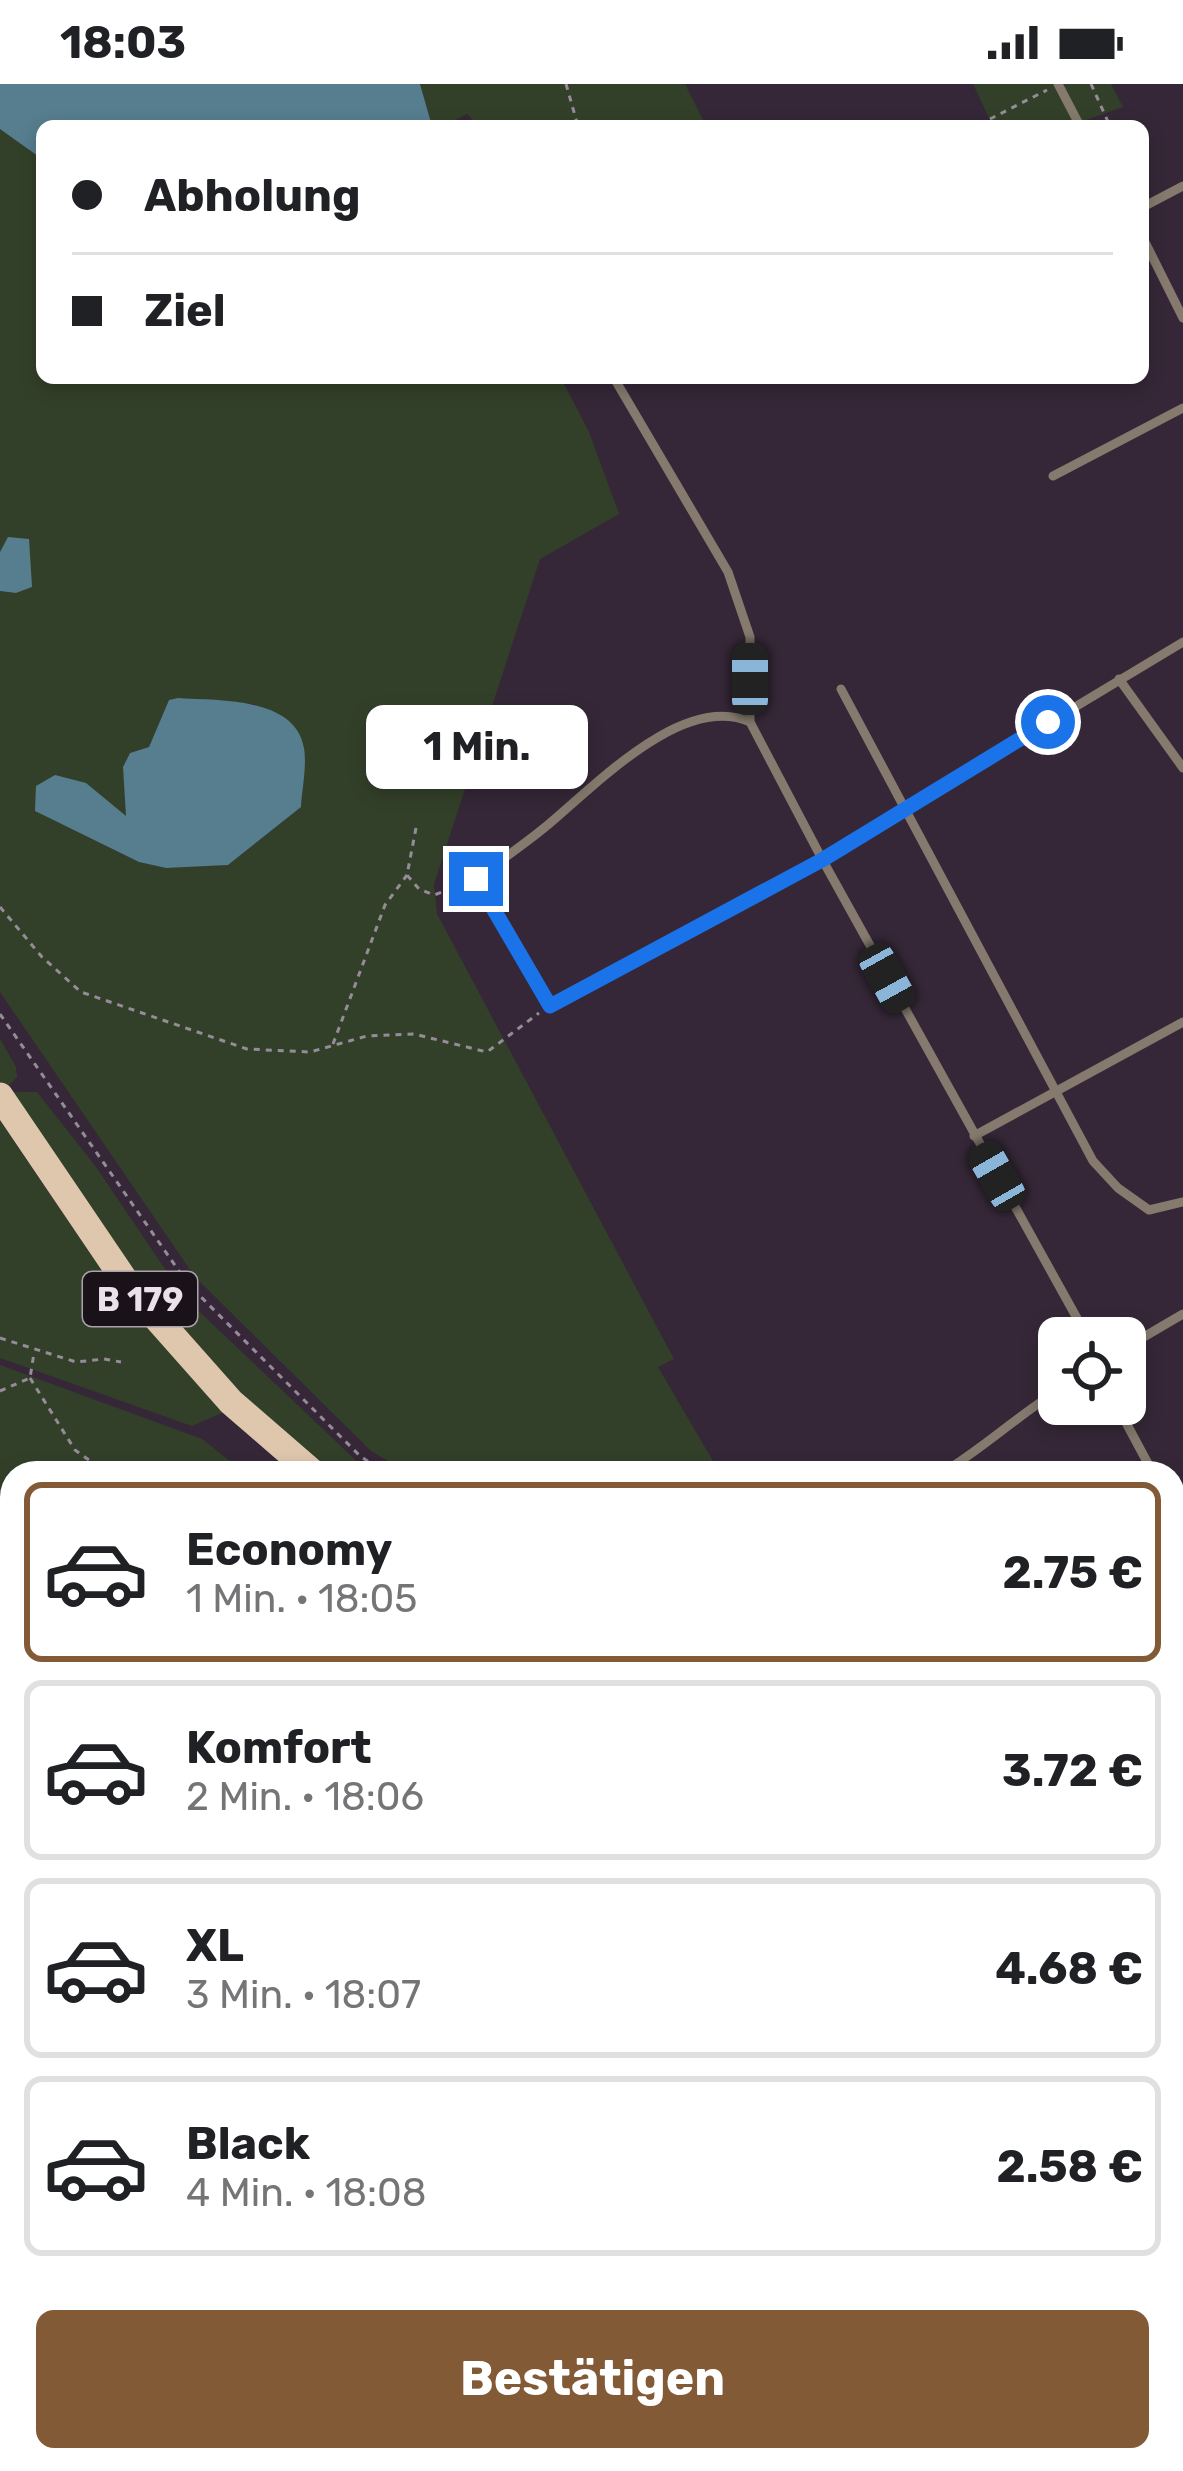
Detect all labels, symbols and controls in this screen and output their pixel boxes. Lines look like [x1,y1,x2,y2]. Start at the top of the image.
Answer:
text: 18:03 [60,16,186,69]
text: Abholung [144,169,361,222]
text: Ziel [144,284,226,337]
car [732,643,768,715]
route start [1021,695,1075,749]
callout: 1 Min. [365,705,587,789]
text: 1 Min. [423,724,531,770]
route end [449,852,503,906]
car [854,938,920,1018]
car [963,1136,1031,1216]
road number: B 179 [83,1272,197,1326]
map controls [1038,1317,1146,1425]
button: locate [1038,1317,1146,1425]
icon: car [42,1518,150,1626]
text: Economy [186,1523,392,1576]
text: 2.75 € [1003,1546,1143,1599]
text: 1 Min. · 18:05 [186,1576,418,1622]
icon: car [42,1716,150,1824]
text: Komfort [186,1721,372,1774]
text: 3.72 € [1002,1744,1143,1797]
text: 2 Min. · 18:06 [186,1774,424,1820]
icon: car [42,1914,150,2022]
text: XL [186,1919,244,1972]
text: 4.68 € [995,1942,1143,1995]
text: 3 Min. · 18:07 [186,1972,421,2018]
icon: car [42,2112,150,2220]
text: Black [186,2117,310,2170]
text: 2.58 € [997,2140,1143,2193]
text: 4 Min. · 18:08 [186,2170,427,2216]
button: Bestätigen [36,2310,1149,2448]

